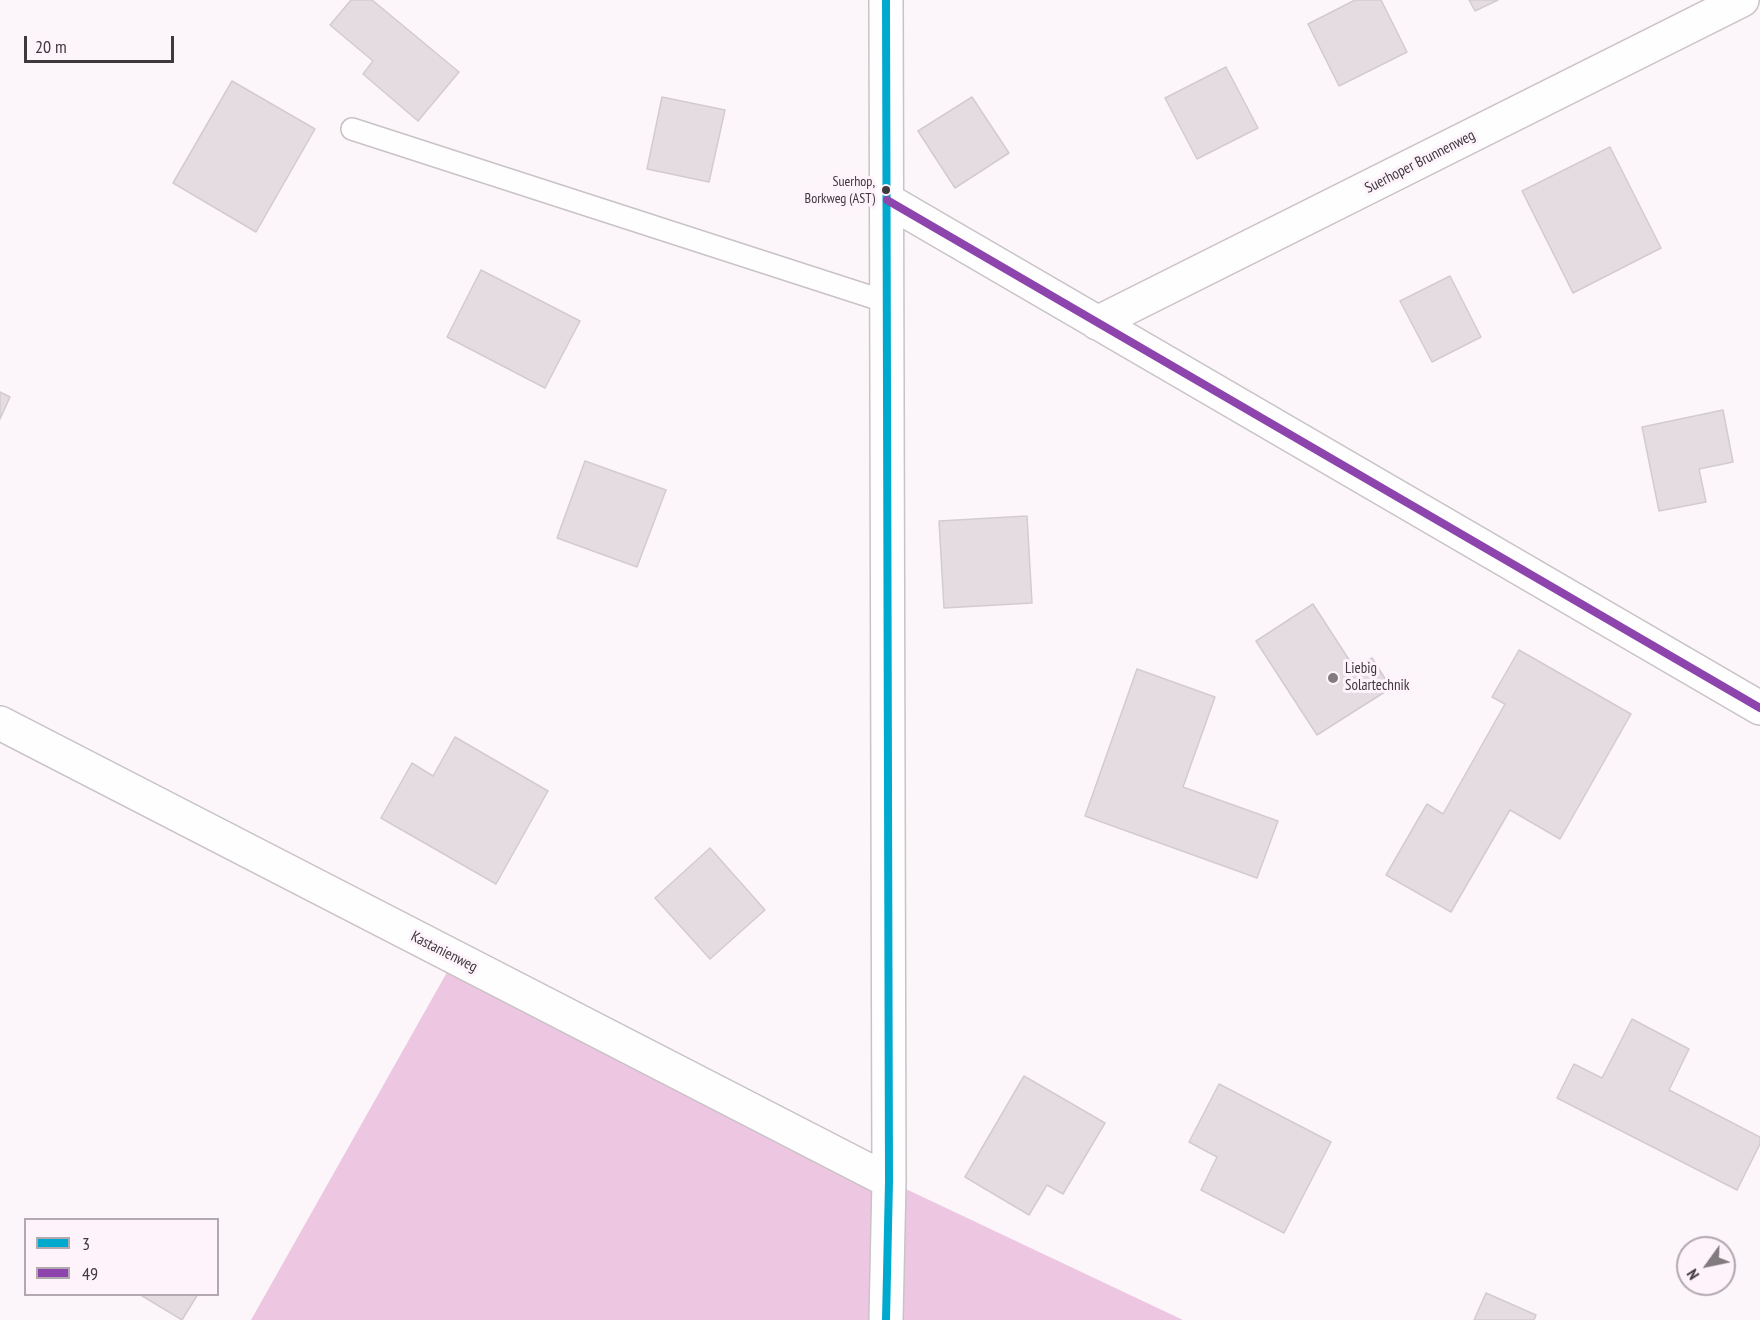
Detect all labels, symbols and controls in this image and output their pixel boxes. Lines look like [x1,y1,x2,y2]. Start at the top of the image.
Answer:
scale bar [27,24,177,62]
text: 20 m [35,35,67,58]
street label: Suerhoper Brunnenweg [1362,126,1478,198]
place label: Suerhop, Borkweg (AST) [805,174,875,206]
marker: Suerhop, Borkweg (AST) [880,184,892,196]
place label: Liebig Solartechnik [1345,660,1410,695]
marker: Liebig Solartechnik [1326,671,1340,685]
street label: Kastanienweg [408,928,480,976]
legend [24,1218,219,1296]
text: 3 [82,1232,90,1255]
north arrow [1676,1236,1736,1296]
text: 49 [82,1262,98,1285]
text: N [1682,1266,1703,1284]

